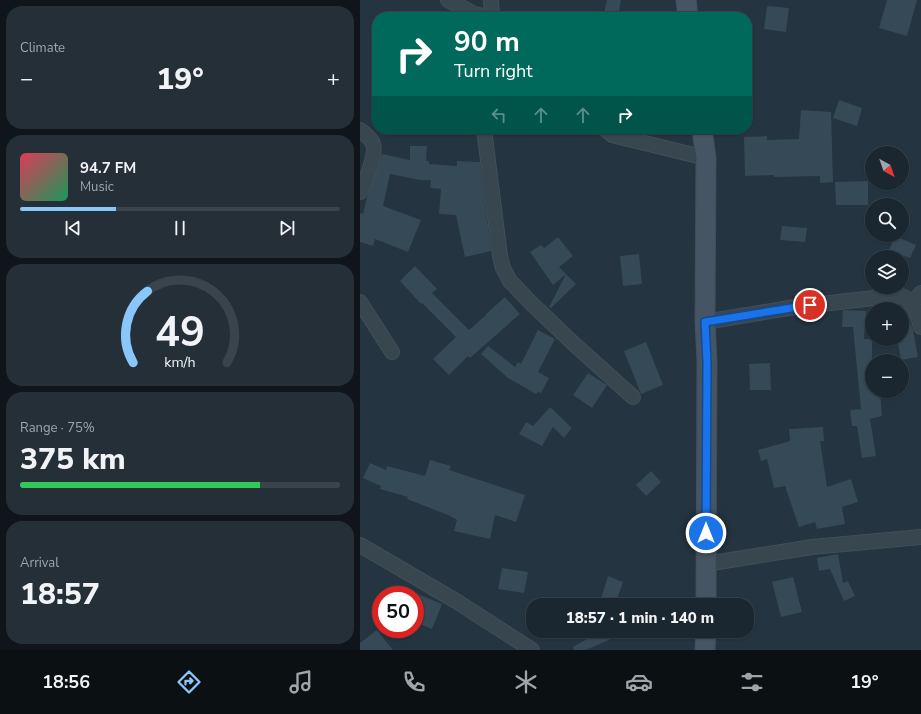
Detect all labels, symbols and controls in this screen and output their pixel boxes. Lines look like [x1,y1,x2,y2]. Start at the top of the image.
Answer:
text: 90 m [454,23,520,61]
icon: right [388,28,440,80]
text: Climate [20,39,65,57]
text: 19° [156,59,204,100]
text: Turn right [454,59,533,83]
text: − [20,64,33,94]
text: + [327,64,340,94]
icon: left [488,104,510,126]
icon: ahead [530,104,552,126]
icon: ahead [572,104,594,126]
icon: right [614,104,636,126]
north arrow [865,146,909,190]
map controls [865,146,909,398]
text: 94.7 FM [80,158,136,178]
text: Music [80,178,114,196]
button: search [865,198,909,242]
icon: previous [62,217,84,239]
icon: pause [169,217,191,239]
icon: next [276,217,298,239]
button: layers [865,250,909,294]
pin [793,288,827,322]
icon: arrive [799,294,821,316]
button: + [865,302,909,346]
text: 49 [155,304,205,361]
text: km/h [164,353,196,372]
button: − [865,354,909,398]
text: Range · 75% [20,419,95,437]
text: 375 km [20,439,126,480]
position arrow [685,512,727,554]
text: Arrival [20,554,59,572]
text: 18:57 [20,574,100,615]
speed limit sign: 50 [372,586,424,638]
text: 18:57 · 1 min · 140 m [566,608,714,628]
icon: directions [175,668,203,696]
icon: music [287,668,315,696]
icon: phone [400,668,428,696]
icon: climate [512,668,540,696]
icon: car [625,668,653,696]
icon: filters [738,668,766,696]
text: 18:56 [42,670,90,694]
text: 19° [850,670,879,694]

